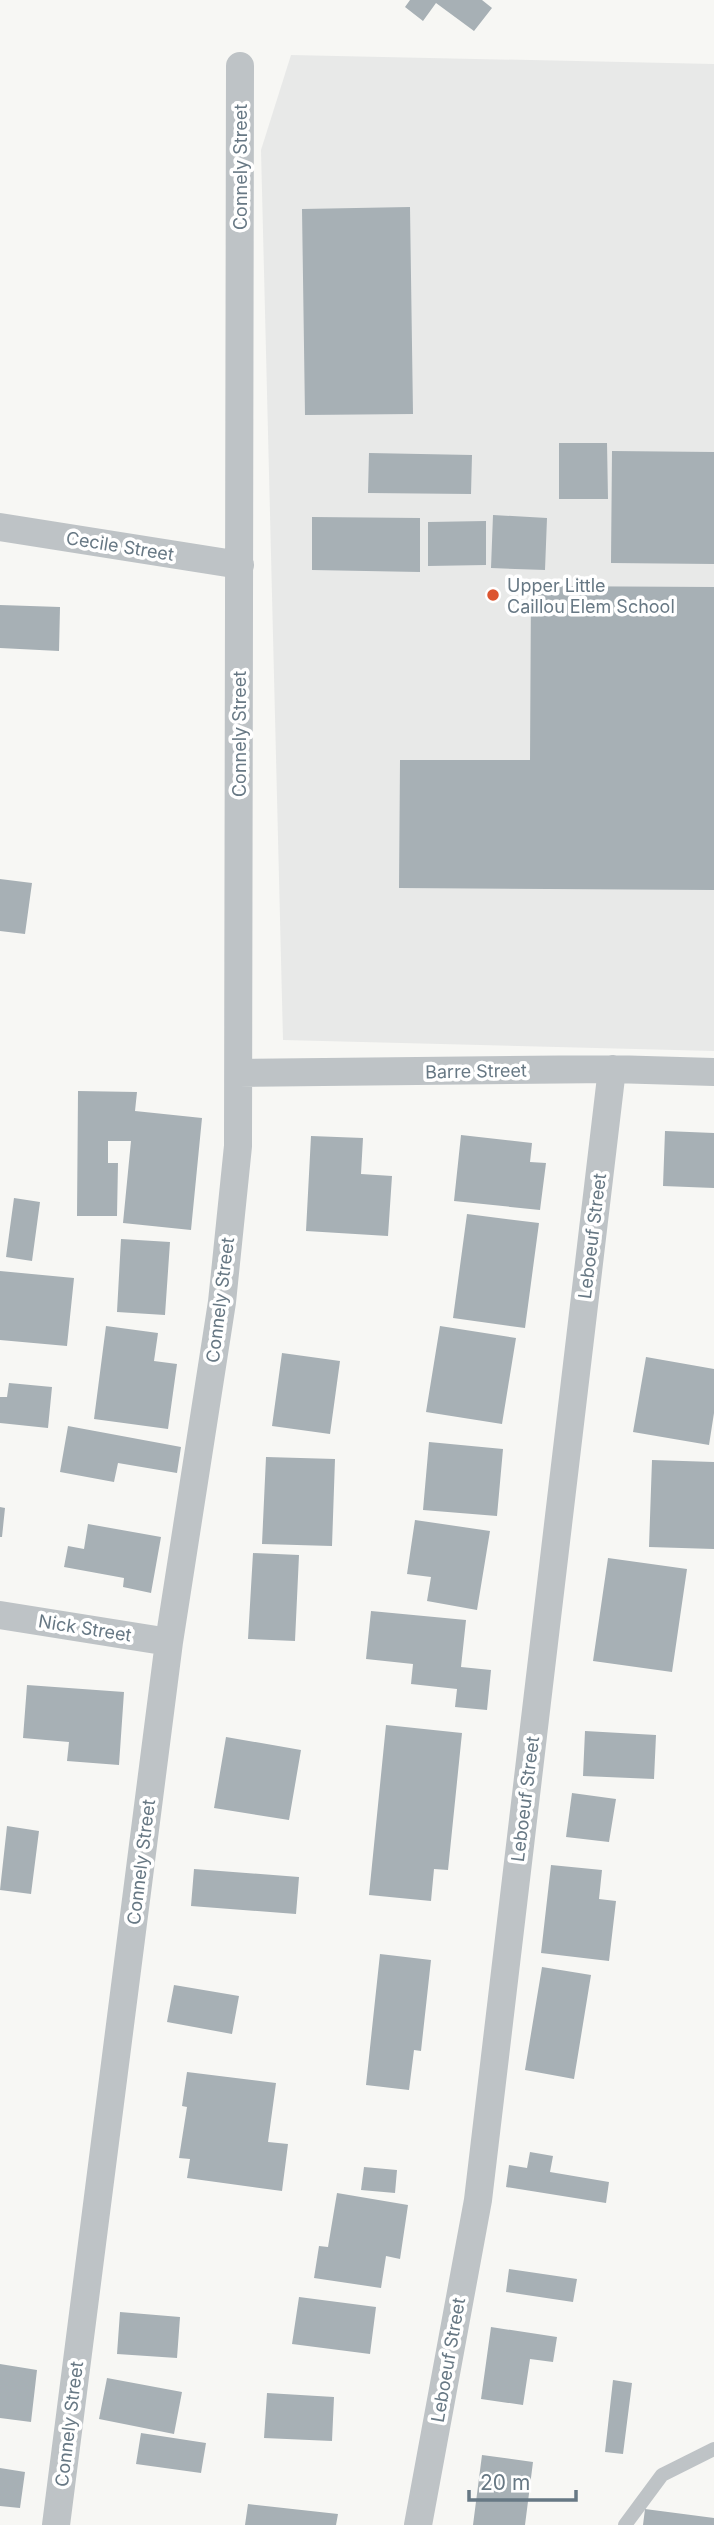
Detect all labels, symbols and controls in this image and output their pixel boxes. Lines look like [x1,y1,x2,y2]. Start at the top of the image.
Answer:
street label: Connely Street [230,104,251,230]
street label: Cecile Street [65,527,176,565]
place label: Upper Little Caillou Elem School [507,575,675,617]
marker: Upper Little Caillou Elem School [485,587,501,603]
street label: Connely Street [229,671,250,797]
street label: Barre Street [425,1060,527,1082]
street label: Leboeuf Street [574,1172,610,1300]
street label: Connely Street [202,1236,238,1364]
street label: Nick Street [37,1610,133,1646]
street label: Leboeuf Street [507,1735,543,1863]
street label: Connely Street [123,1798,159,1926]
street label: Leboeuf Street [427,2296,469,2424]
street label: Connely Street [51,2360,87,2488]
scale bar [469,2458,576,2502]
text: 20 m [480,2470,530,2495]

